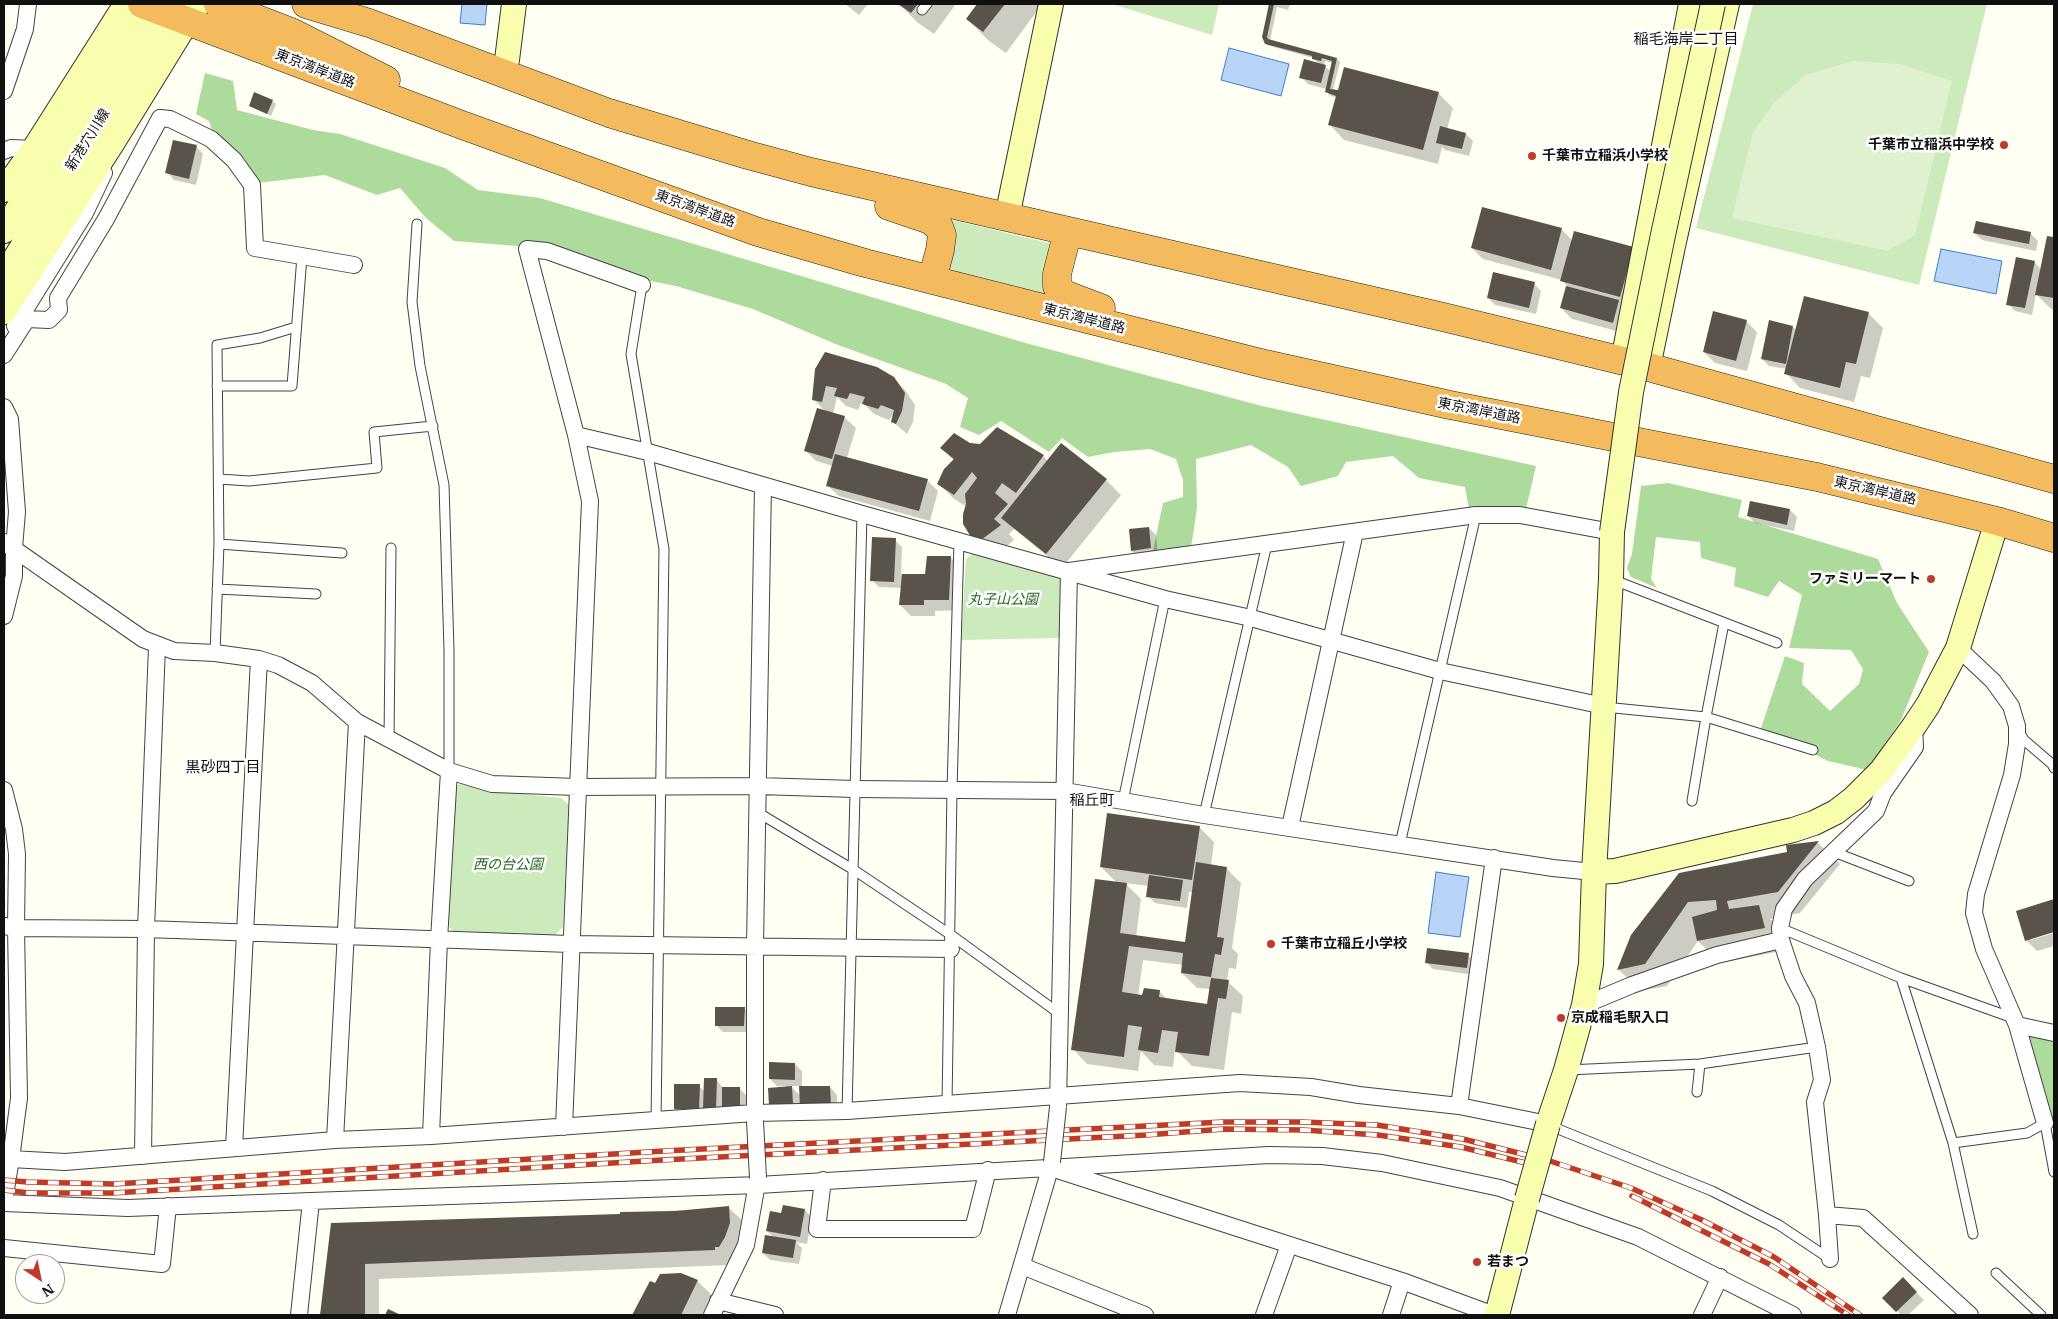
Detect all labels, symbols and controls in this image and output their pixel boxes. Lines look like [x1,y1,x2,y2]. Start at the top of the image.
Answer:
district label: 稲毛海岸二丁目 [1634,31,1738,49]
street label: 東京湾岸道路 [273,46,357,92]
street label: 新港穴川線 [62,106,114,174]
place label: 千葉市立稲浜中学校 [1868,137,1994,153]
marker: 千葉市立稲浜中学校 [1998,139,2010,151]
place label: 千葉市立稲浜小学校 [1542,148,1668,164]
marker: 千葉市立稲浜小学校 [1526,150,1538,162]
street label: 東京湾岸道路 [653,187,737,231]
street label: 東京湾岸道路 [1041,301,1127,337]
street label: 東京湾岸道路 [1436,395,1522,427]
street label: 東京湾岸道路 [1832,473,1918,509]
place label: ファミリーマート [1809,571,1921,587]
marker: ファミリーマート [1925,573,1937,585]
park label: 丸子山公園 [968,592,1038,608]
district label: 黒砂四丁目 [186,759,260,777]
district label: 稲丘町 [1070,792,1114,810]
park label: 西の台公園 [473,857,543,873]
place label: 千葉市立稲丘小学校 [1281,936,1407,952]
marker: 千葉市立稲丘小学校 [1265,938,1277,950]
place label: 京成稲毛駅入口 [1571,1010,1669,1026]
marker: 京成稲毛駅入口 [1555,1012,1567,1024]
north arrow [15,1254,65,1304]
place label: 若まつ [1487,1254,1529,1270]
marker: 若まつ [1471,1256,1483,1268]
text: N [38,1280,57,1301]

